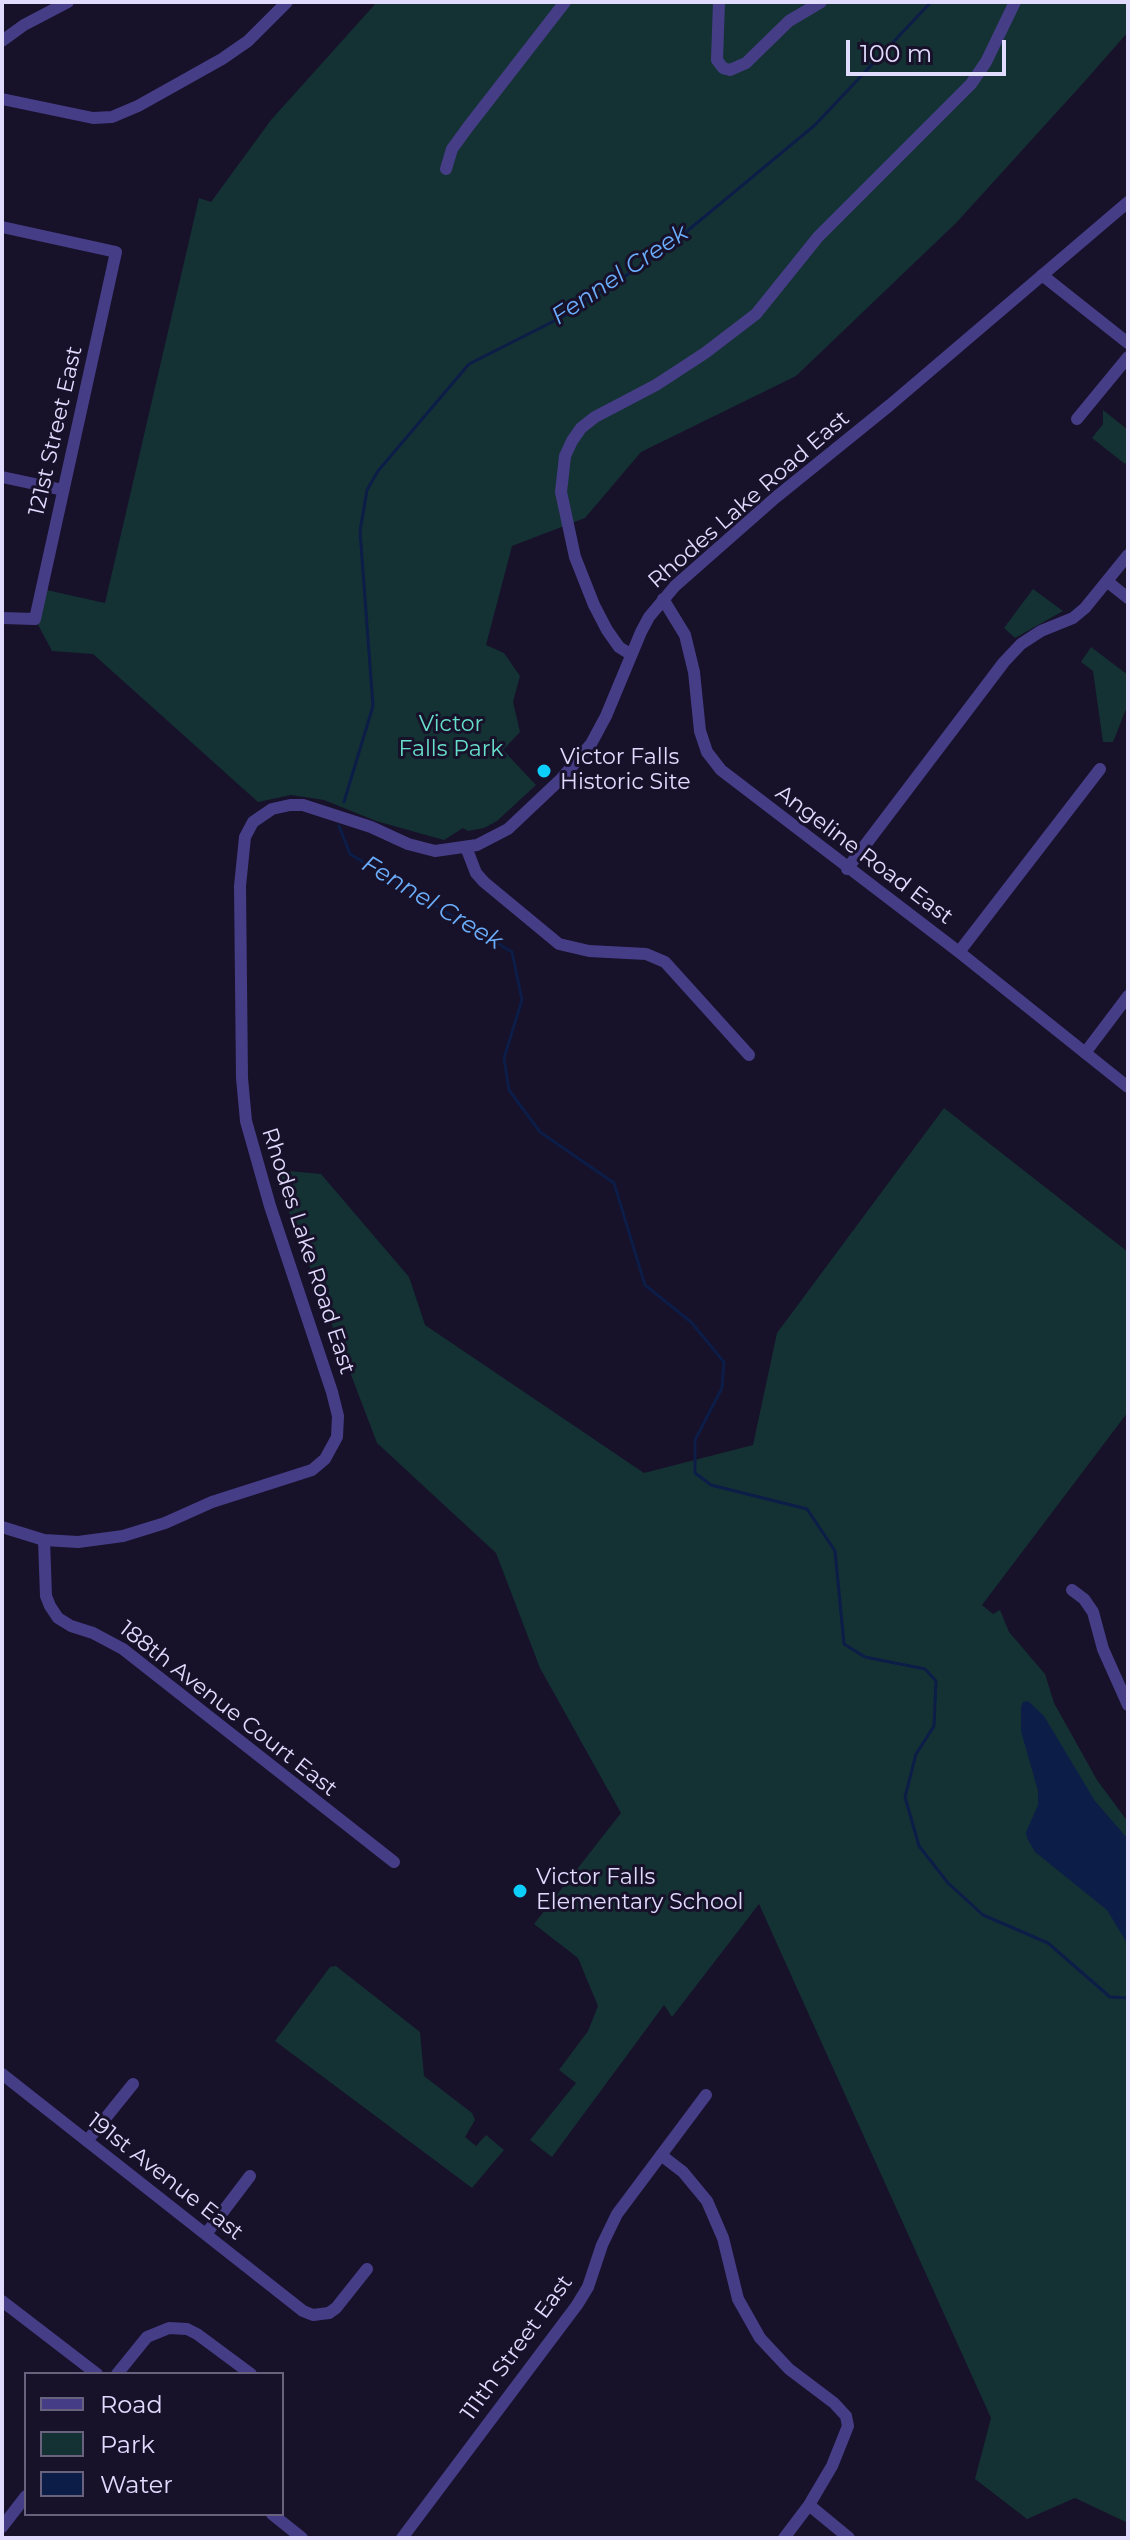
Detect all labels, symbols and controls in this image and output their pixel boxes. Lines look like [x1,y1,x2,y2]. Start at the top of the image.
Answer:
scale bar [850,24,1010,74]
text: 100 m [860,39,932,68]
water label: Fennel Creek [546,219,694,331]
street label: 121st Street East [24,344,88,518]
street label: Rhodes Lake Road East [643,406,855,594]
park label: Victor Falls Park [398,712,504,764]
place label: Victor Falls Historic Site [560,745,691,796]
marker: Victor Falls Historic Site [535,762,553,780]
street label: Angeline Road East [770,780,958,930]
water label: Fennel Creek [357,850,507,956]
street label: Rhodes Lake Road East [256,1125,360,1377]
street label: 188th Avenue Court East [114,1616,342,1802]
place label: Victor Falls Elementary School [536,1865,743,1916]
marker: Victor Falls Elementary School [511,1882,529,1900]
street label: 191st Avenue East [82,2108,248,2246]
street label: 111th Street East [456,2270,578,2426]
legend [24,2372,284,2516]
text: Road [100,2390,163,2419]
text: Park [100,2430,155,2459]
text: Water [100,2470,173,2499]

